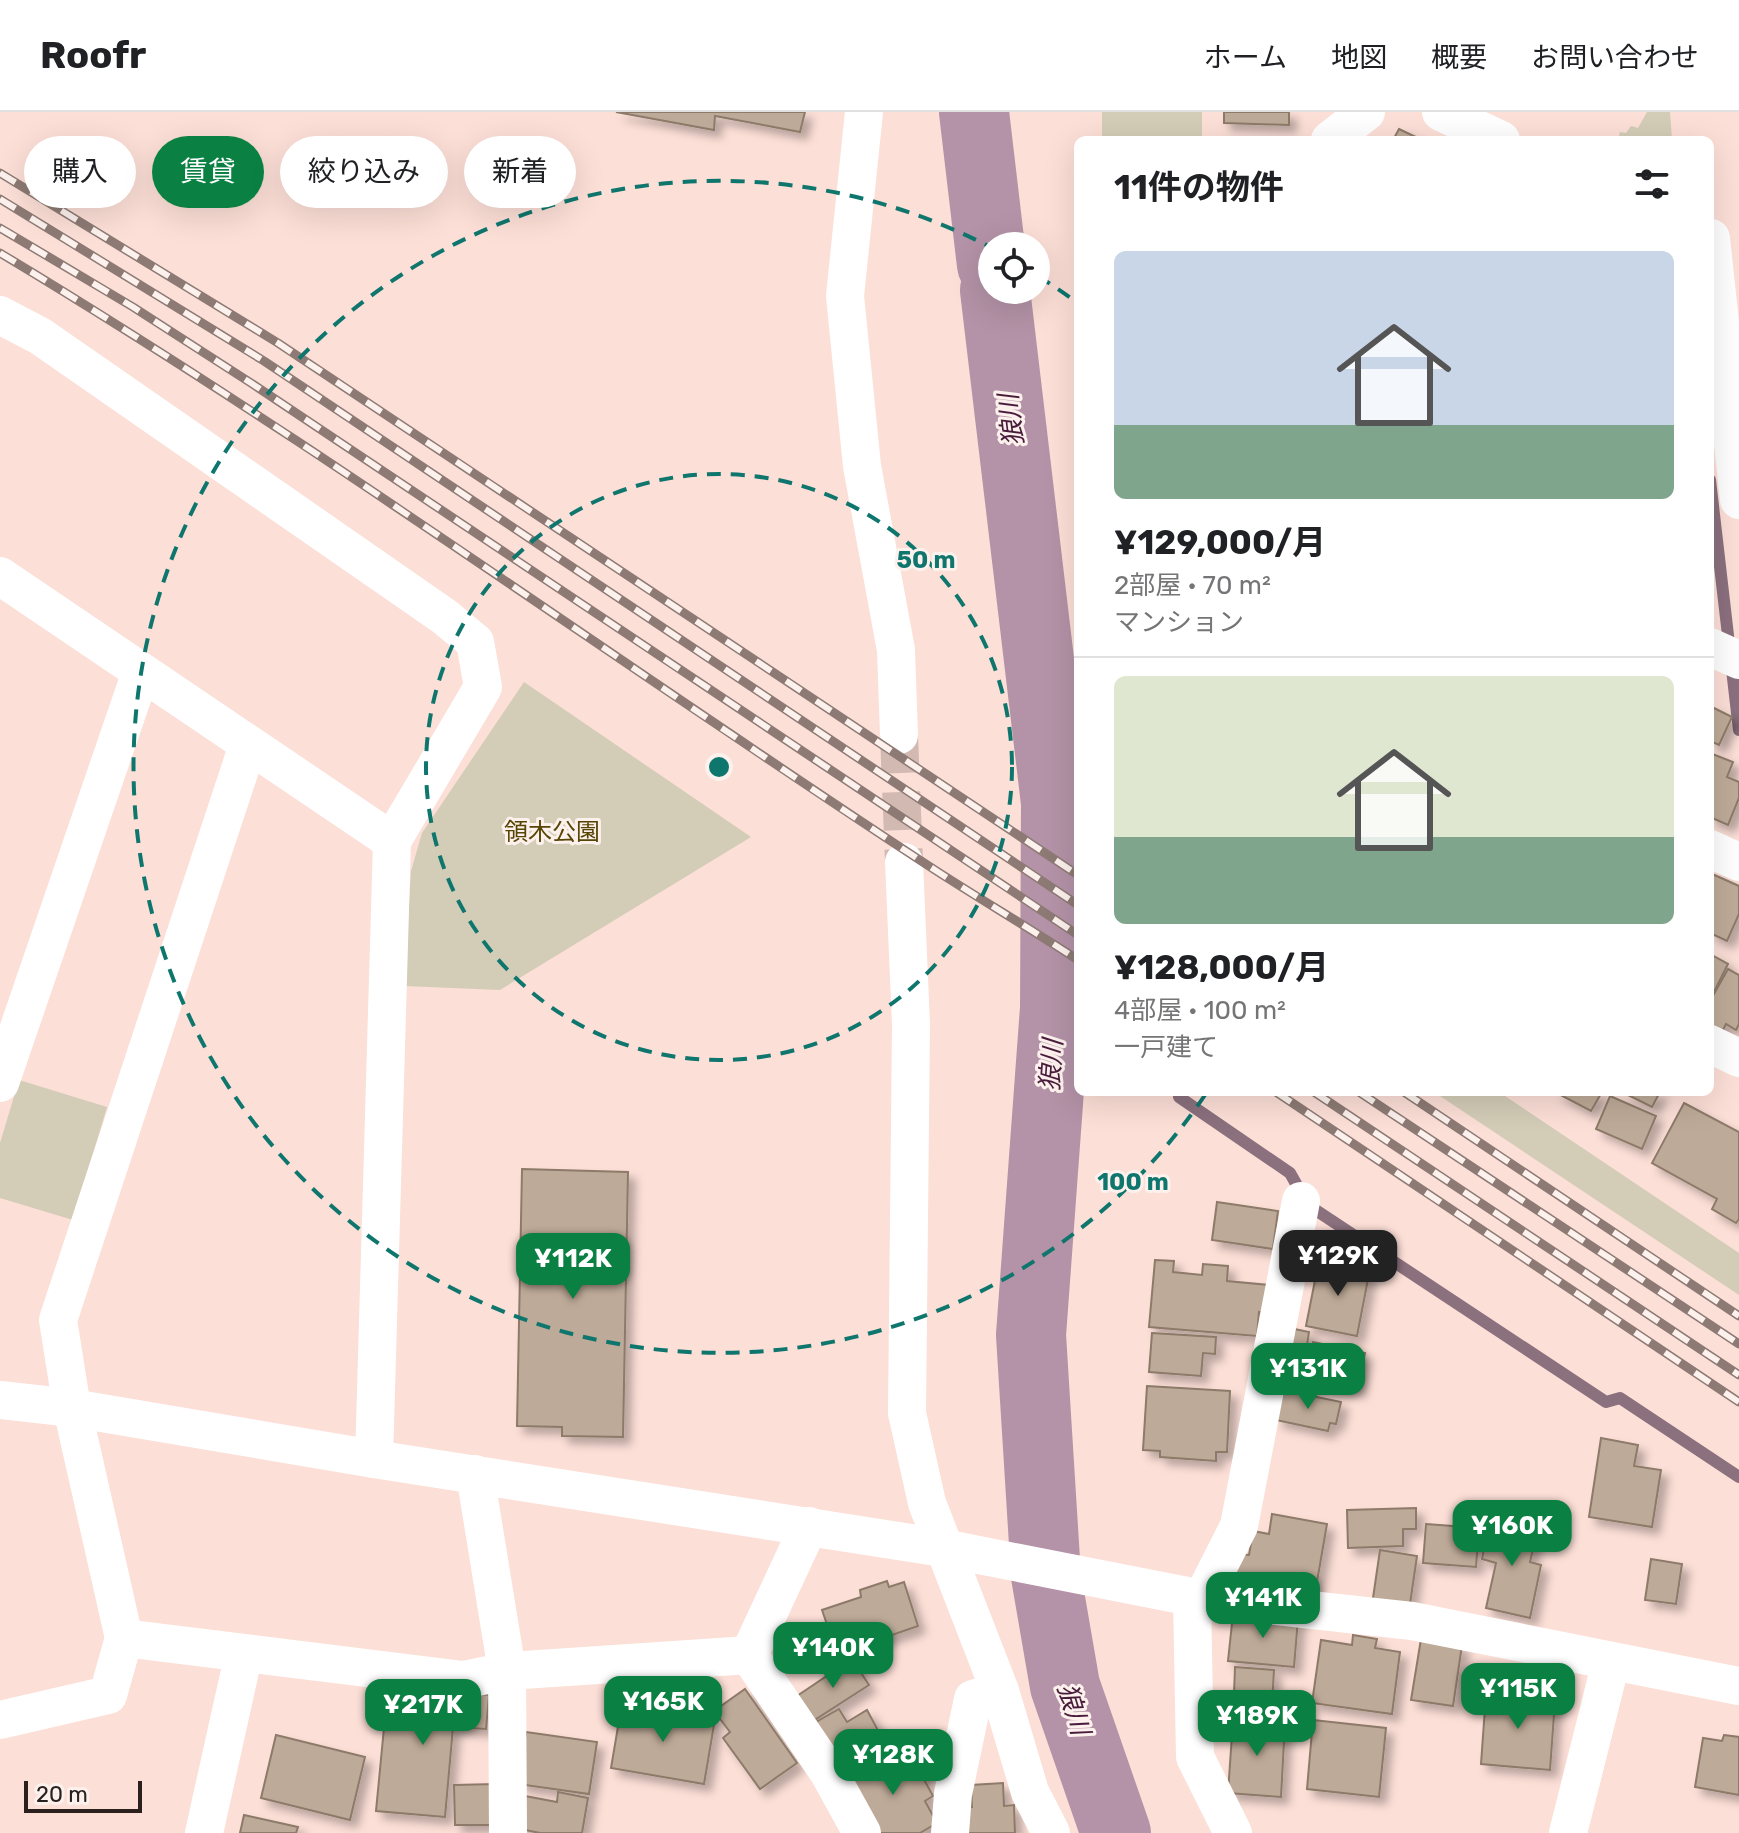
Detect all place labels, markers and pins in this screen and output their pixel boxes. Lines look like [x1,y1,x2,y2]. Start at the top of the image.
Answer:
centre of rings [705,753,733,781]
pin: ¥129K [1282,1230,1394,1298]
pin: ¥112K [517,1233,629,1301]
pin: ¥131K [1252,1343,1364,1411]
pin: ¥160K [1456,1500,1568,1568]
pin: ¥141K [1207,1572,1319,1640]
pin: ¥140K [777,1622,889,1690]
pin: ¥115K [1462,1663,1574,1731]
pin: ¥165K [607,1676,719,1744]
pin: ¥217K [367,1679,479,1747]
pin: ¥189K [1201,1690,1313,1758]
pin: ¥128K [837,1729,949,1797]

